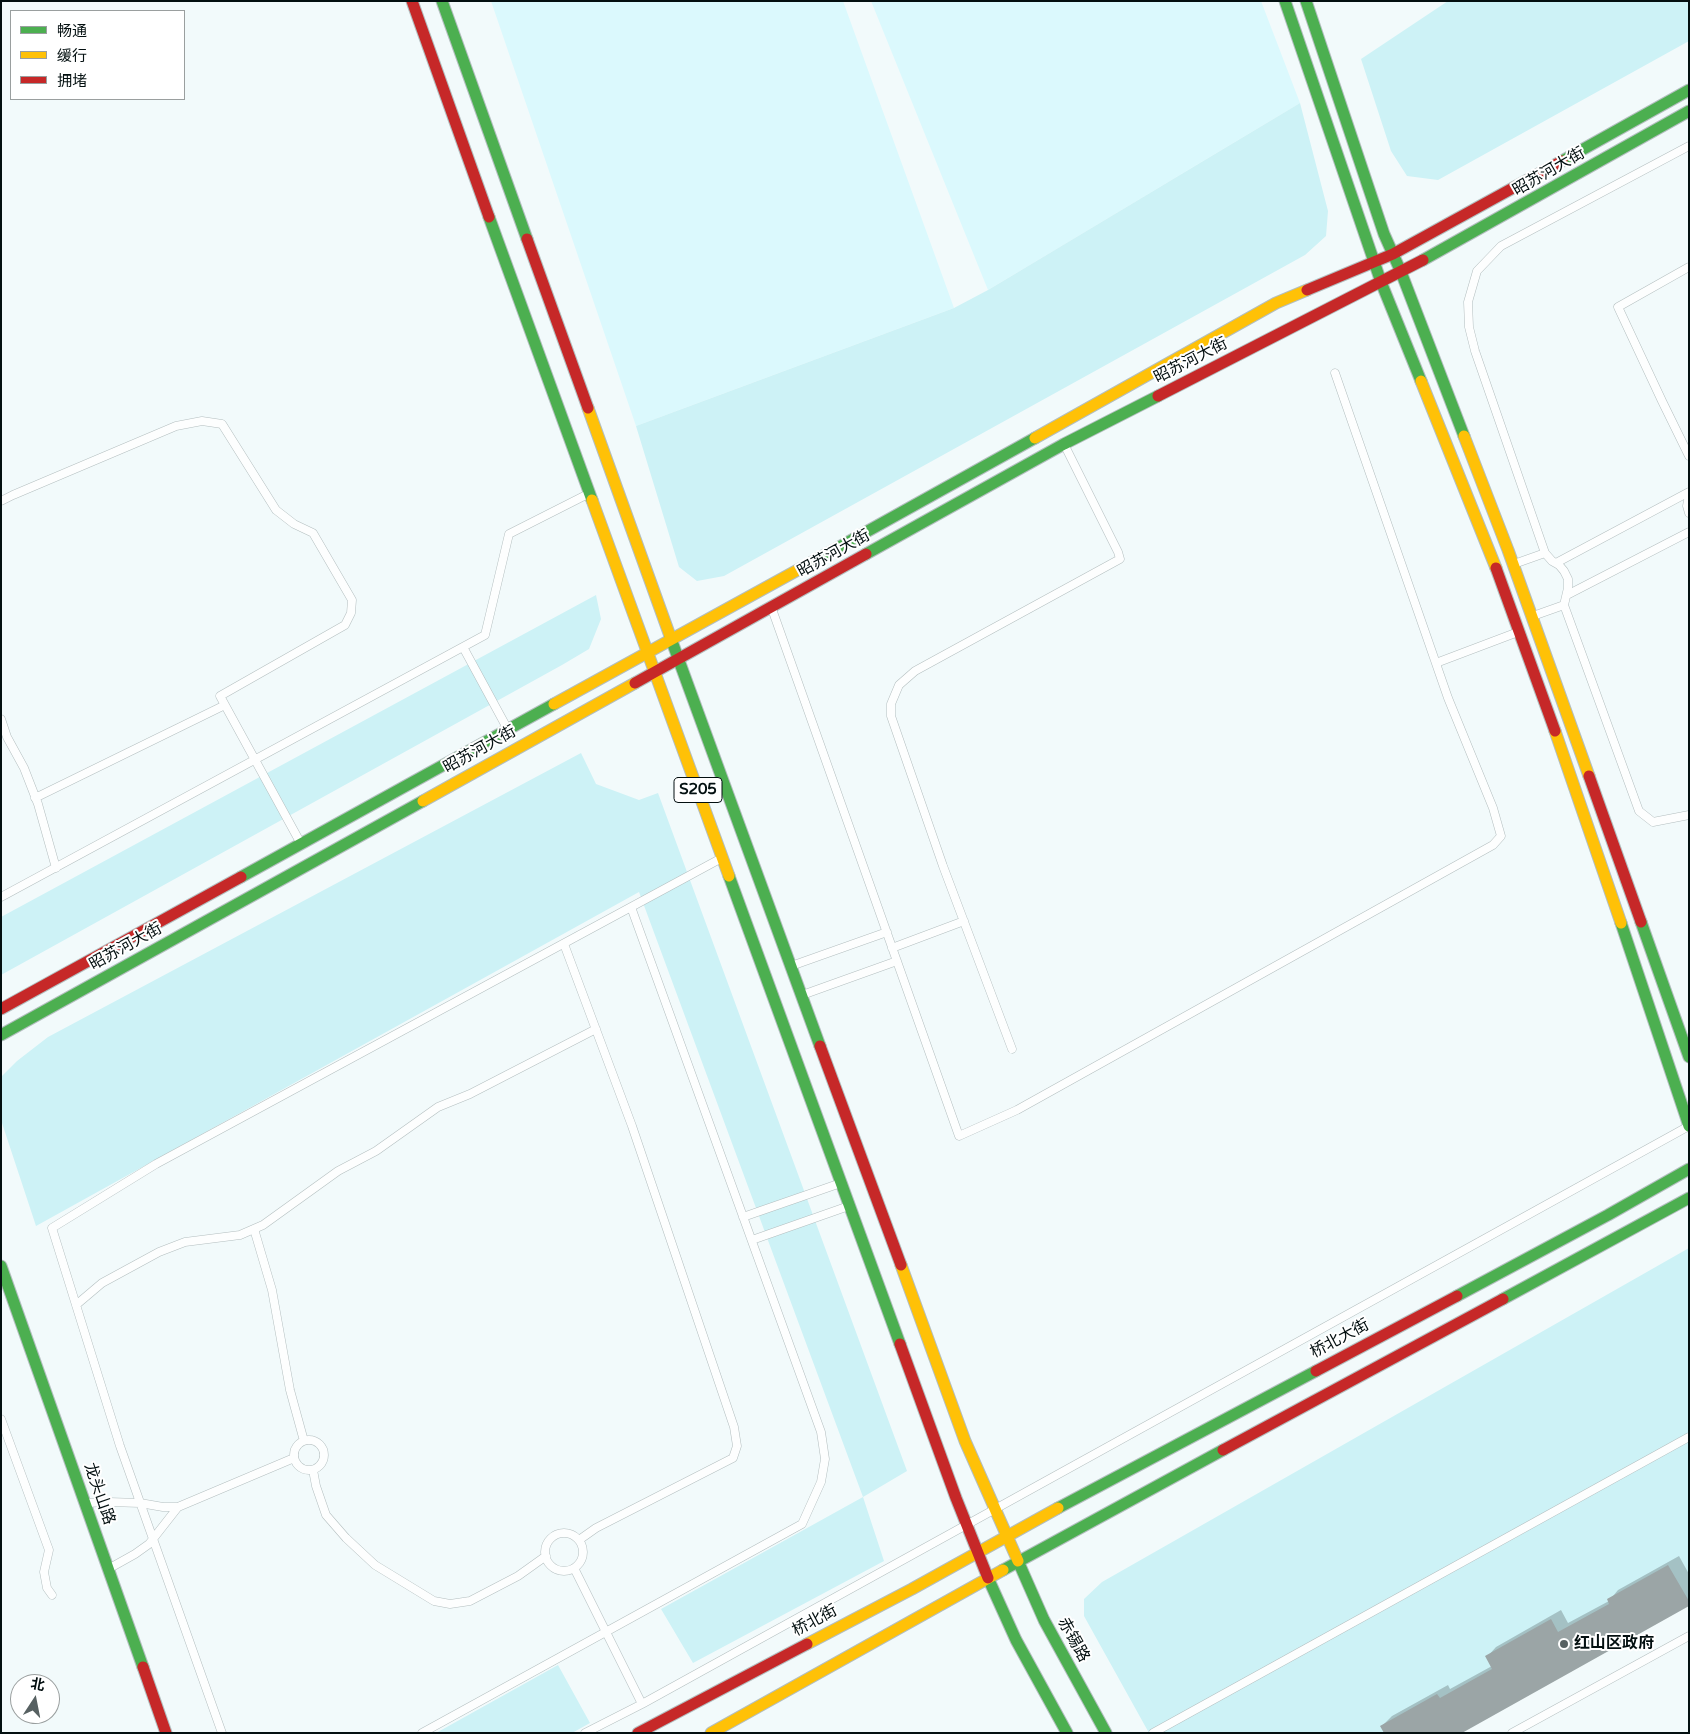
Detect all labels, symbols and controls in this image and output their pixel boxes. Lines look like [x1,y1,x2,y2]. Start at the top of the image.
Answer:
legend [10,10,185,100]
text: 畅通 [57,22,87,40]
text: 缓行 [57,47,87,65]
text: 拥堵 [57,72,87,90]
street label: 昭苏河大街 [1510,144,1588,200]
street label: 昭苏河大街 [1151,334,1231,388]
street label: 昭苏河大街 [794,526,874,582]
street label: 昭苏河大街 [440,722,520,778]
road number: S205 [674,778,722,802]
street label: 昭苏河大街 [86,919,166,975]
street label: 桥北大街 [1307,1316,1373,1362]
street label: 龙头山路 [80,1461,118,1527]
street label: 桥北街 [789,1601,841,1641]
street label: 赤锡路 [1053,1614,1093,1666]
place label: 红山区政府 [1574,1634,1654,1654]
marker: 红山区政府 [1558,1638,1570,1650]
north arrow [10,1674,60,1724]
text: 北 [29,1675,46,1694]

